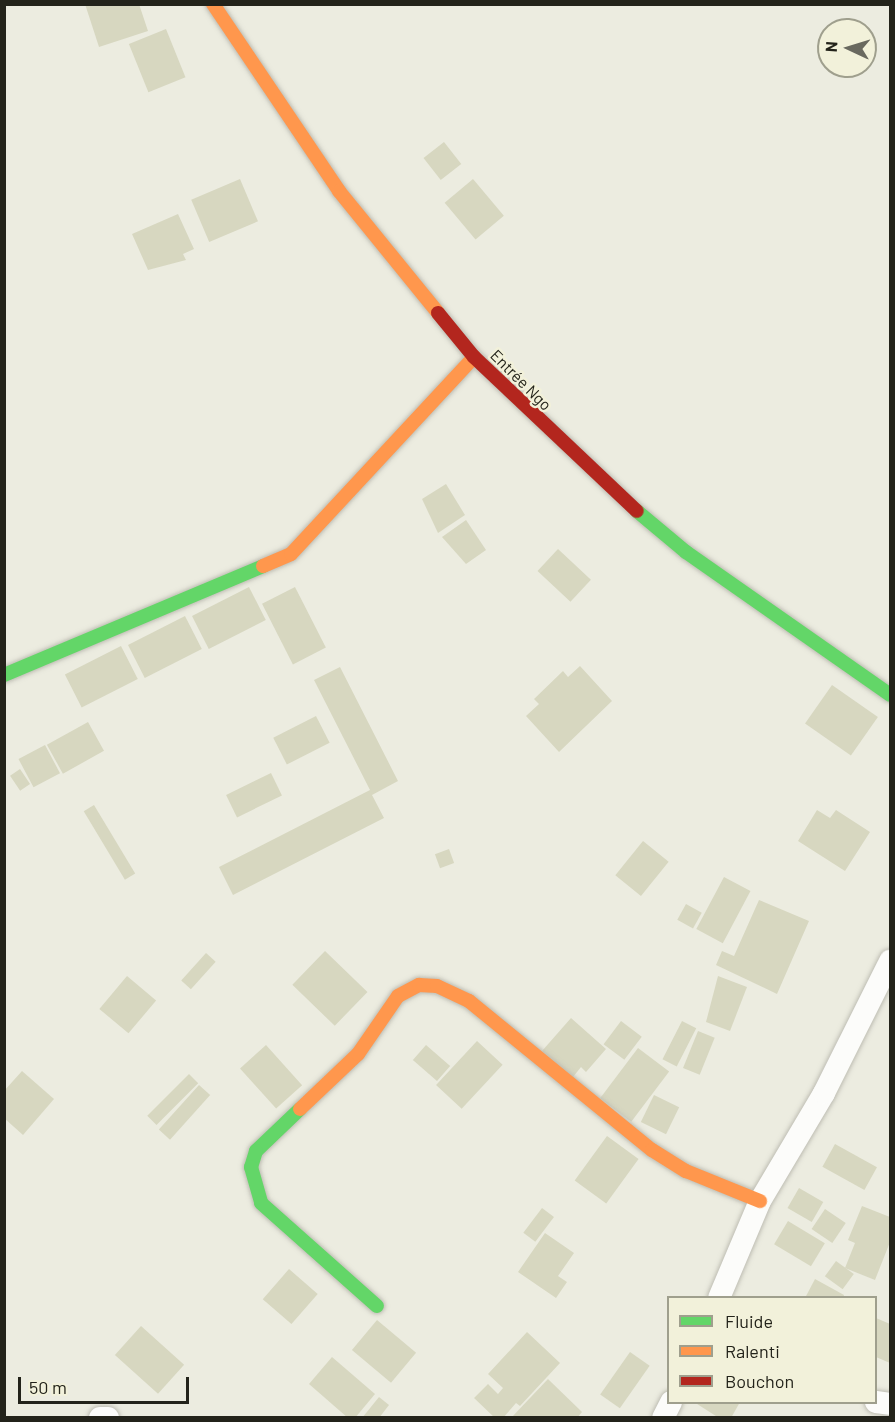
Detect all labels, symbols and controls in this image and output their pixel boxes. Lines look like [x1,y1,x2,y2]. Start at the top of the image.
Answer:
north arrow [817,18,877,78]
text: N [821,41,840,53]
street label: Entrée Ngo [487,346,555,414]
legend [667,1296,877,1404]
text: Fluide [725,1310,773,1332]
text: Ralenti [725,1340,780,1362]
scale bar [21,1365,192,1403]
text: Bouchon [725,1370,794,1392]
text: 50 m [29,1376,67,1398]

